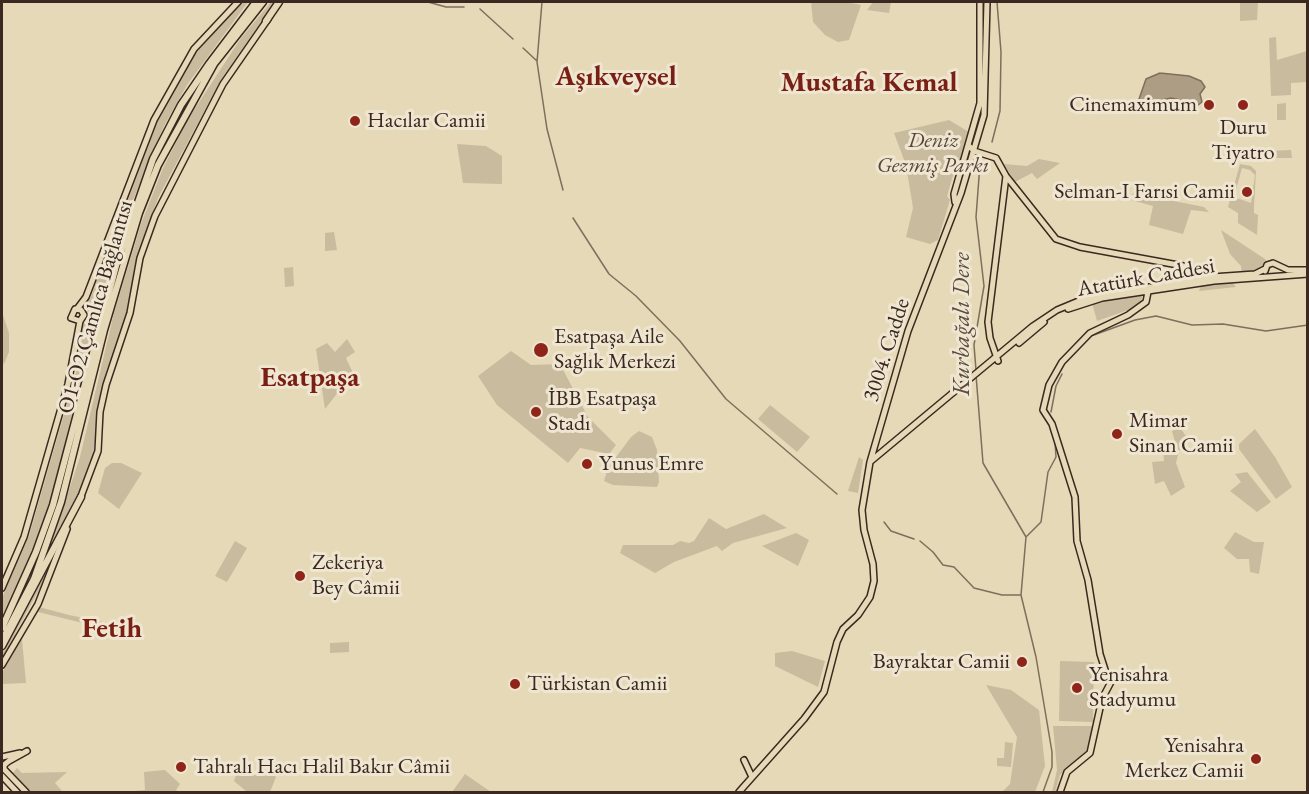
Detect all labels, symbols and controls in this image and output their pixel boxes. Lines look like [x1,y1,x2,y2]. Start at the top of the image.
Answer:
district label: Aşıkveysel [555,60,677,94]
district label: Mustafa Kemal [780,66,958,100]
place label: Cinemaximum [1069,92,1197,118]
marker: Cinemaximum [1202,98,1216,112]
marker: Duru Tiyatro [1236,98,1250,112]
place label: Hacılar Camii [367,108,486,134]
marker: Hacılar Camii [348,114,362,128]
place label: Duru Tiyatro [1211,115,1275,166]
park label: Deniz Gezmiş Parkı [877,128,989,180]
place label: Selman-I Farısi Camii [1054,179,1235,205]
marker: Selman-I Farısi Camii [1240,185,1254,199]
street label: O1-O2 Çamlıca Bağlantısı [53,197,139,417]
water label: Kurbağalı Dere [948,252,976,396]
street label: Atatürk Caddesi [1075,253,1217,303]
street label: 3004. Cadde [858,295,916,405]
place label: Esatpaşa Aile Sağlık Merkezi [554,324,676,376]
marker: Esatpaşa Aile Sağlık Merkezi [532,341,550,359]
district label: Esatpaşa [261,361,359,395]
place label: İBB Esatpaşa Stadı [548,386,657,438]
marker: İBB Esatpaşa Stadı [529,405,543,419]
place label: Mimar Sinan Camii [1129,408,1233,460]
marker: Mimar Sinan Camii [1110,427,1124,441]
place label: Yunus Emre [599,451,703,477]
marker: Yunus Emre [580,457,594,471]
place label: Zekeriya Bey Câmii [312,550,400,602]
marker: Zekeriya Bey Câmii [293,569,307,583]
district label: Fetih [82,612,142,646]
place label: Bayraktar Camii [873,649,1010,675]
marker: Bayraktar Camii [1015,655,1029,669]
place label: Yenisahra Stadyumu [1089,662,1176,714]
place label: Türkistan Camii [527,671,667,697]
marker: Türkistan Camii [508,677,522,691]
marker: Yenisahra Stadyumu [1070,681,1084,695]
place label: Yenisahra Merkez Camii [1125,733,1244,784]
marker: Yenisahra Merkez Camii [1249,752,1263,766]
place label: Tahralı Hacı Halil Bakır Câmii [193,754,450,780]
marker: Tahralı Hacı Halil Bakır Câmii [174,760,188,774]

